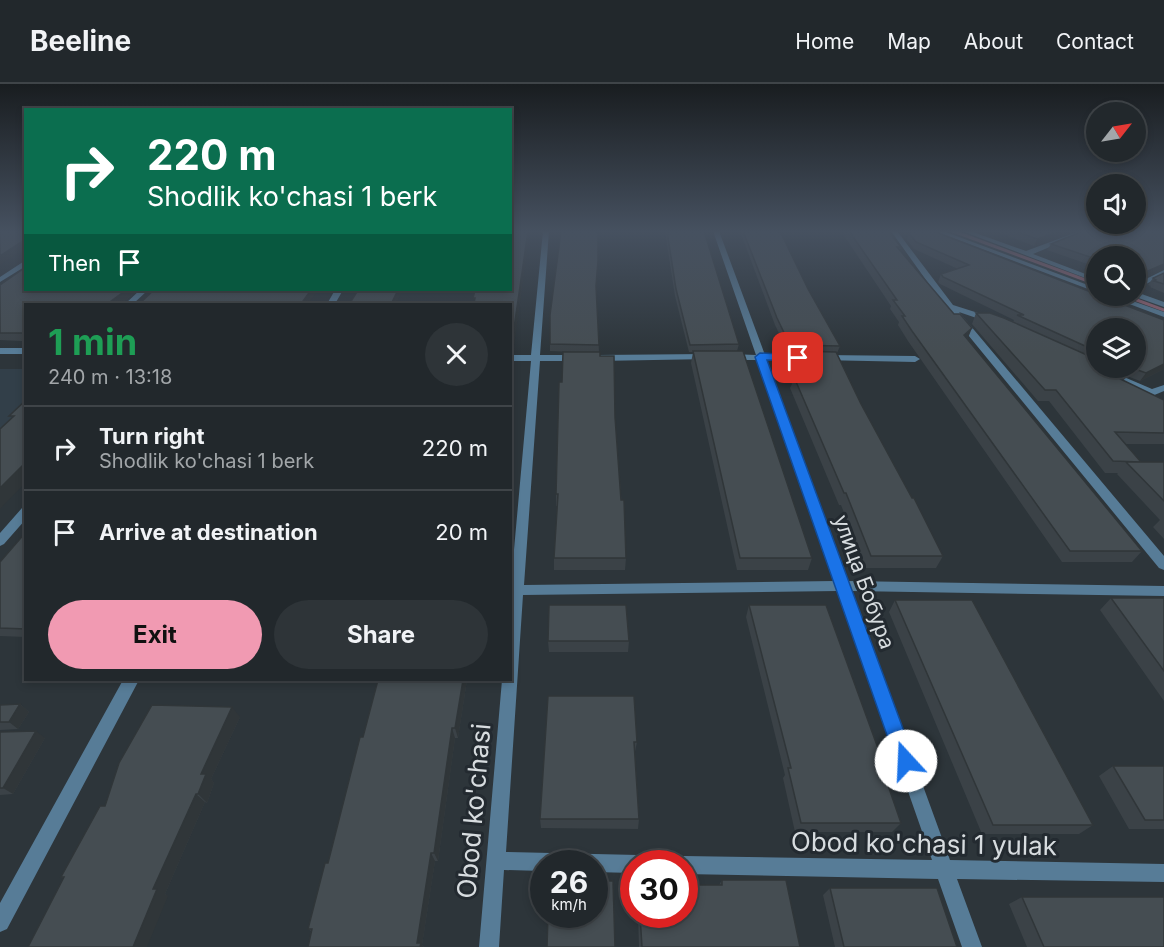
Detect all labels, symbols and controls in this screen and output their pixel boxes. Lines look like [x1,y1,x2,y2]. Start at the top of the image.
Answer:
text: Beeline [30,24,131,58]
text: Home [795,29,854,54]
text: Map [887,29,931,54]
text: About [964,29,1023,54]
text: Contact [1056,29,1134,54]
north arrow [1086,102,1146,162]
map controls [1086,102,1146,378]
text: 220 m [147,129,277,180]
icon: right [48,132,126,210]
button: sound [1086,174,1146,234]
text: Shodlik ko'chasi 1 berk [147,180,437,213]
icon: arrive [113,246,146,279]
button: search [1086,246,1146,306]
text: Then [48,250,101,276]
button: layers [1086,318,1146,378]
text: 1 min [48,320,137,364]
button: close [425,323,488,386]
pin [772,332,823,383]
icon: arrive [781,341,814,374]
text: 240 m · 13:18 [48,365,172,389]
text: Turn right [99,423,205,449]
icon: right [48,432,81,465]
text: 220 m [422,435,488,461]
text: Shodlik ko'chasi 1 berk [99,449,314,473]
street label: улица Бобура [829,511,900,652]
icon: arrive [48,516,81,549]
text: Arrive at destination [99,519,318,545]
text: 20 m [435,519,488,545]
button: Exit [48,600,262,669]
button: Share [274,600,488,669]
street label: Obod ko'chasi [450,722,497,900]
position arrow [874,729,938,793]
street label: Obod ko'chasi 1 yulak [791,826,1057,861]
speed limit sign: 30 [620,850,698,928]
text: 26 [550,864,588,900]
text: km/h [551,895,587,914]

